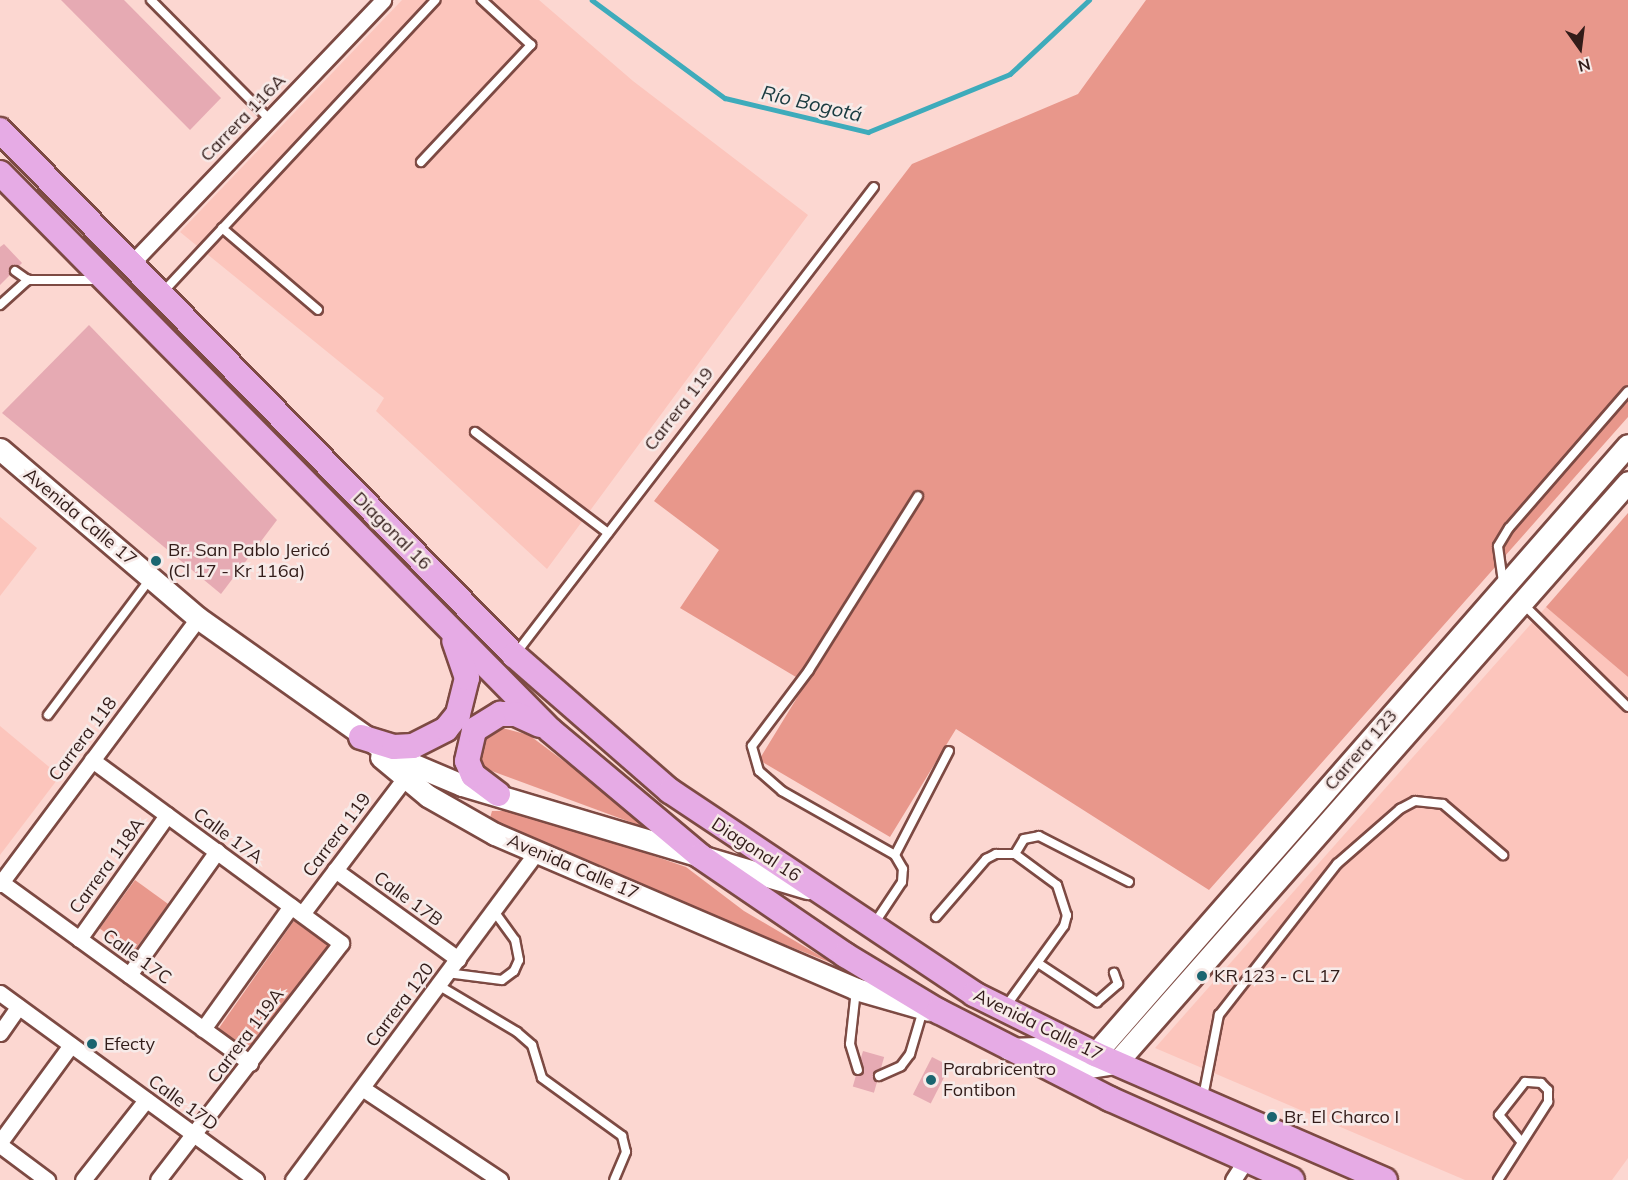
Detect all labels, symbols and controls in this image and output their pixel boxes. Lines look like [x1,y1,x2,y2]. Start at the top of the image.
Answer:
north arrow [1550,18,1610,78]
text: N [1576,54,1593,77]
street label: Carrera 116A [196,70,290,166]
water label: Río Bogotá [759,80,865,126]
street label: Carrera 119 [640,363,718,455]
street label: Avenida Calle 17 [19,464,141,570]
street label: Diagonal 16 [348,487,436,575]
place label: Br. San Pablo Jericó (Cl 17 - Kr 116a) [168,540,330,582]
marker: Br. San Pablo Jericó (Cl 17 - Kr 116a) [149,554,163,568]
street label: Carrera 118 [44,693,122,785]
street label: Carrera 123 [1320,705,1402,795]
street label: Carrera 119 [298,789,376,881]
street label: Calle 17A [189,804,267,868]
street label: Diagonal 16 [708,813,804,887]
street label: Carrera 118A [65,814,149,918]
street label: Avenida Calle 17 [504,830,642,904]
street label: Calle 17B [369,867,447,931]
street label: Calle 17C [98,925,176,989]
street label: Carrera 120 [361,959,439,1051]
place label: KR 123 - CL 17 [1214,965,1340,987]
marker: KR 123 - CL 17 [1195,969,1209,983]
street label: Carrera 119A [203,984,289,1088]
street label: Avenida Calle 17 [970,984,1106,1066]
place label: Efecty [104,1033,155,1055]
marker: Efecty [85,1037,99,1051]
place label: Parabricentro Fontibon [943,1059,1056,1102]
street label: Calle 17D [144,1070,222,1136]
marker: Parabricentro Fontibon [924,1073,938,1087]
place label: Br. El Charco I [1284,1106,1399,1128]
marker: Br. El Charco I [1265,1110,1279,1124]

